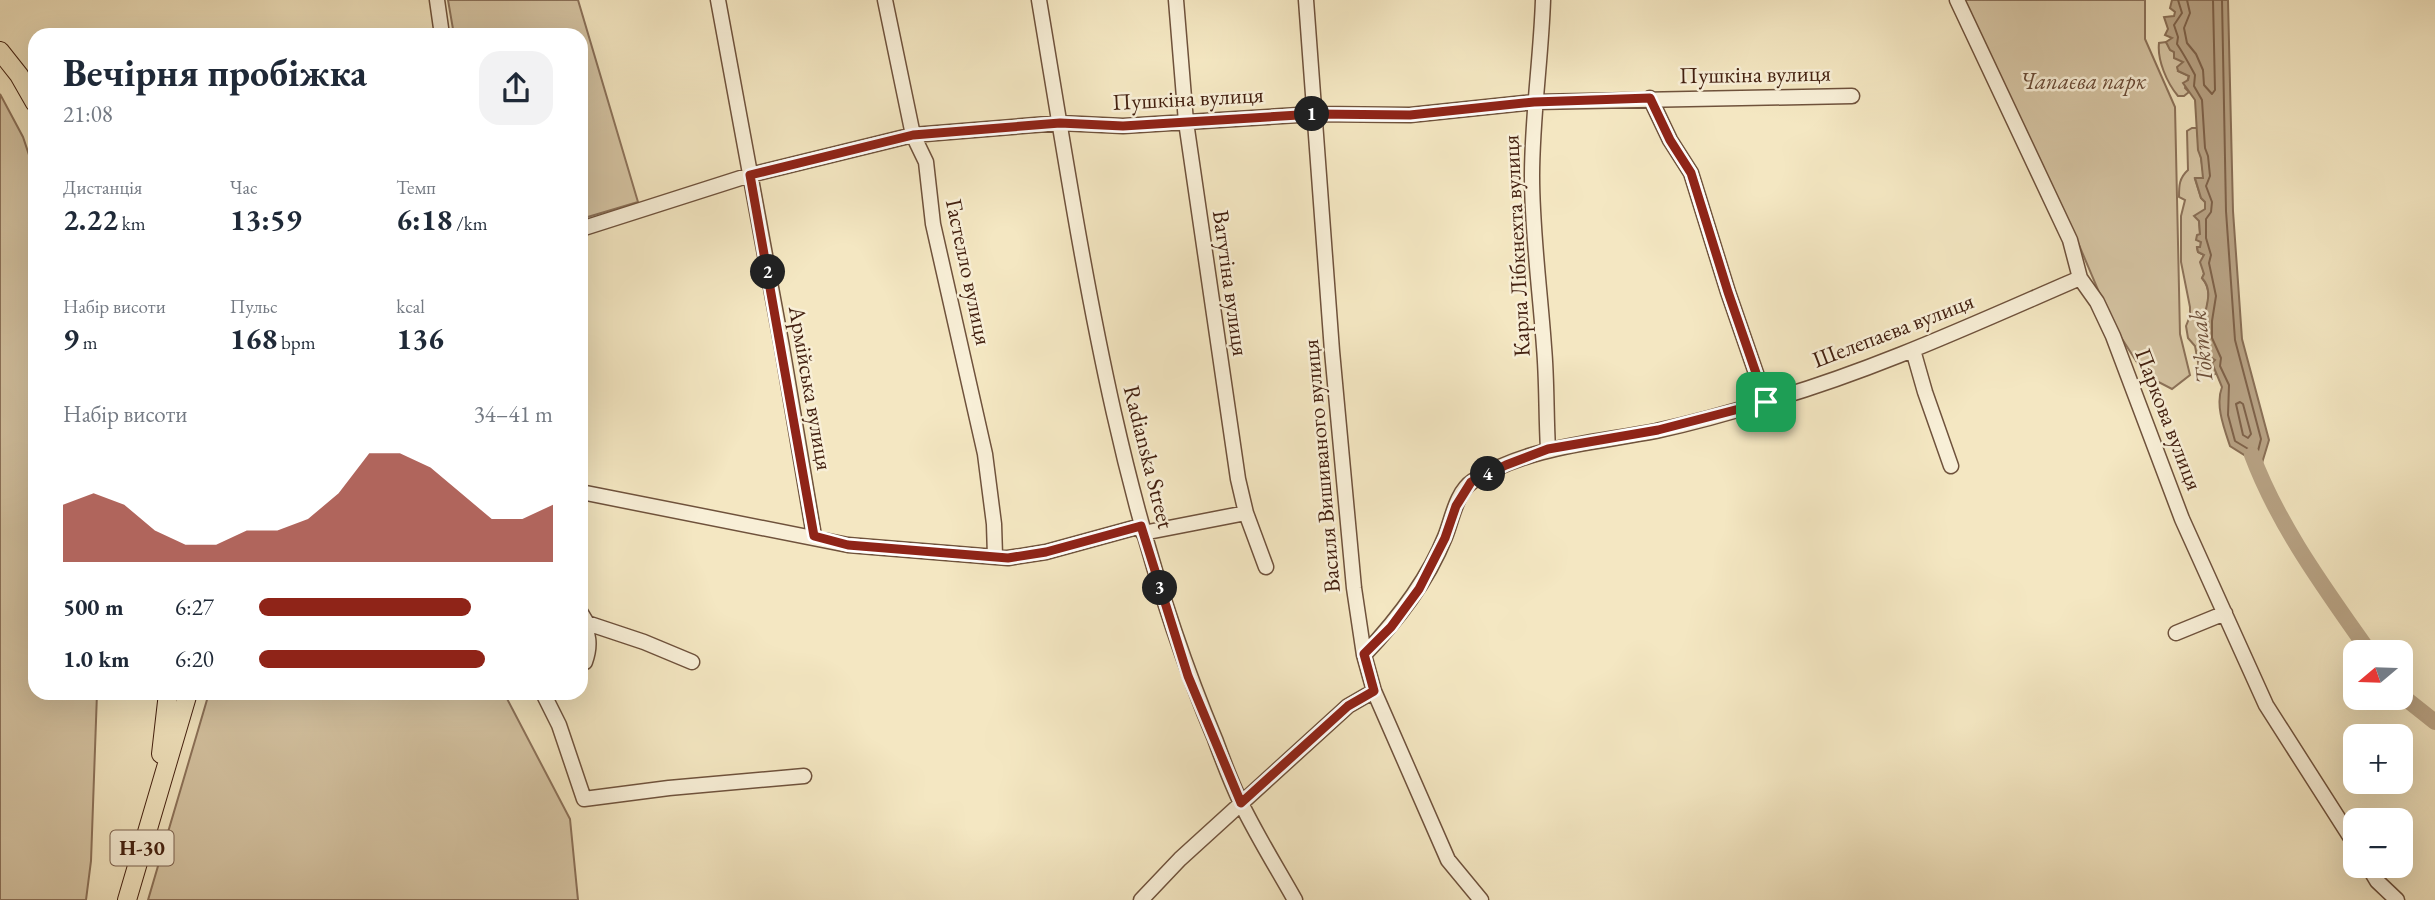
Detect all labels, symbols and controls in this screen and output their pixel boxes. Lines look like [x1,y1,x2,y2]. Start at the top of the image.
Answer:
text: Вечірня пробіжка [63,48,367,97]
button: share [479,51,553,125]
street label: Пушкіна вулиця [1679,58,1831,90]
park label: Чапаєва парк [2020,66,2147,96]
street label: Пушкіна вулиця [1111,79,1265,117]
pin: 1 [1294,96,1330,132]
text: 21:08 [63,99,113,129]
text: 1 [1306,101,1317,126]
street label: Карла Лібкнехта вулиця [1495,134,1537,358]
text: Дистанція [63,175,142,200]
text: Час [230,175,258,200]
text: Темп [396,175,436,200]
street label: Гастелло вулиця [939,196,999,348]
text: 2.22 [63,200,118,239]
text: 13:59 [230,200,302,239]
text: 6:18 [396,200,452,239]
street label: Ватутіна вулиця [1206,208,1256,358]
text: km [118,211,146,236]
text: /km [452,211,487,236]
pin: 2 [750,254,786,290]
text: 2 [762,259,773,284]
street label: Шелепаєва вулиця [1808,285,1978,375]
text: Набір висоти [63,294,166,319]
text: Пульс [230,294,278,319]
text: kcal [396,294,425,319]
street label: Армійська вулиця [782,302,840,473]
water label: Tokmak [2181,309,2220,385]
text: 9 [63,319,79,358]
text: 168 [230,319,277,358]
text: 136 [396,319,444,358]
text: m [79,330,97,355]
text: bpm [277,330,316,355]
street label: Василя Вишиваного вулиця [1295,338,1347,594]
street label: Паркова вулиця [2128,344,2210,494]
pin [1736,372,1796,432]
street label: Radianska Street [1117,382,1181,533]
icon: arrive [1747,383,1785,421]
text: Набір висоти [63,399,187,429]
text: 34–41 m [474,399,553,429]
pin: 4 [1470,456,1506,491]
text: 4 [1482,461,1493,486]
pin: 3 [1142,570,1178,606]
text: 3 [1154,575,1165,600]
text: 500 m [63,592,124,622]
text: 6:27 [175,592,214,622]
north arrow [2343,640,2413,710]
map controls [2343,640,2413,878]
text: 1.0 km [63,644,130,674]
text: 6:20 [175,644,214,674]
button: + [2343,724,2413,794]
button: − [2343,808,2413,878]
road number: Н-30 [110,830,174,866]

